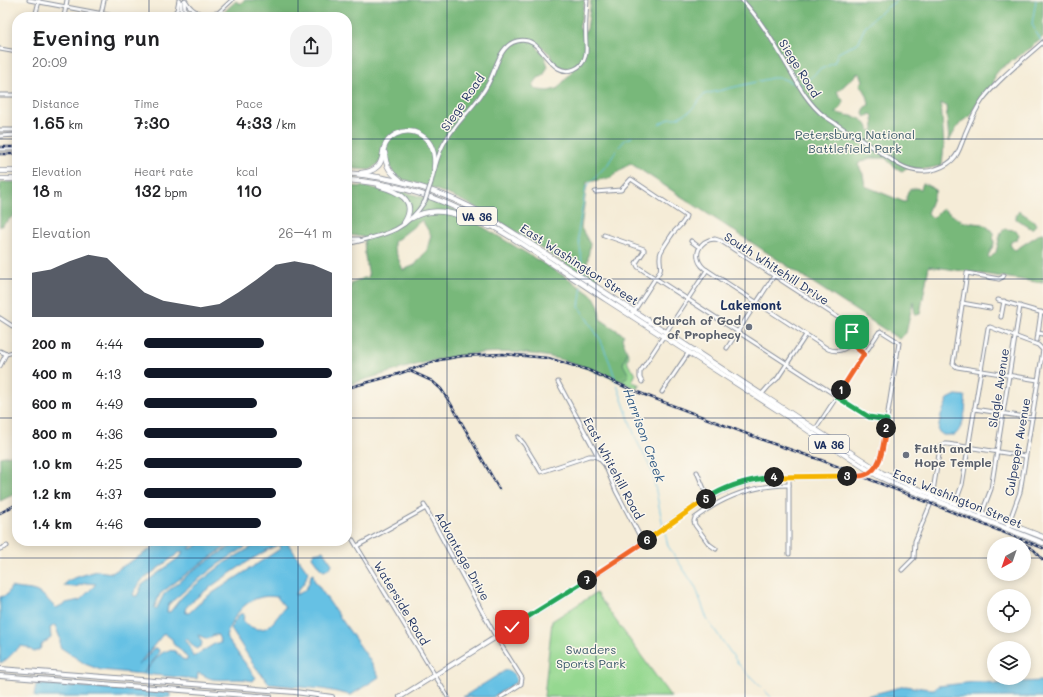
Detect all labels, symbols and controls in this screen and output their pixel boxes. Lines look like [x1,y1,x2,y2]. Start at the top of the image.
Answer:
text: Evening run [32,23,160,52]
button: share [290,25,332,67]
street label: Siege Road [776,36,824,101]
text: 20:09 [32,53,67,70]
street label: Siege Road [437,70,488,134]
text: Distance [32,96,79,111]
text: Time [134,96,159,111]
text: Pace [236,96,263,111]
text: 1.65 [32,111,65,133]
text: 7:30 [134,111,170,133]
text: 4:33 [236,111,272,133]
text: km [65,117,83,132]
text: /km [272,117,296,132]
park label: Petersburg National Battlefield Park [795,126,915,156]
text: Elevation [32,164,81,179]
text: Heart rate [134,164,193,179]
text: kcal [236,164,258,179]
text: 18 [32,179,50,201]
text: 132 [134,179,161,201]
text: 110 [236,179,262,201]
text: m [50,185,62,200]
text: bpm [161,185,187,200]
road number: VA 36 [457,207,497,225]
street label: East Washington Street [518,220,642,308]
text: Elevation [32,224,90,241]
text: 26–41 m [278,224,332,241]
street label: South Whitehill Drive [721,228,833,308]
district label: Lakemont [720,296,782,313]
place label: Church of God of Prophecy [653,312,741,342]
pin [835,315,869,349]
icon: arrive [841,321,863,343]
marker: Church of God of Prophecy [744,322,754,332]
text: 200 m [32,335,71,352]
text: 4:44 [96,335,123,352]
street label: Slagle Avenue [984,347,1012,429]
text: 400 m [32,365,72,382]
text: 4:13 [96,365,121,382]
pin: 1 [831,380,851,400]
text: 1 [839,382,843,397]
water label: Harrison Creek [620,386,670,485]
text: 600 m [32,395,72,412]
text: 4:49 [96,395,123,412]
street label: Culpeper Avenue [1001,397,1033,497]
street label: East Whitehill Road [580,414,648,522]
pin: 2 [876,418,896,438]
text: 2 [883,420,889,435]
text: 800 m [32,425,72,442]
text: 4:36 [96,425,123,442]
road number: VA 36 [809,435,849,453]
place label: Faith and Hope Temple [914,440,992,470]
marker: Faith and Hope Temple [901,450,911,460]
text: 1.0 km [32,455,72,472]
text: 4:25 [96,455,122,472]
street label: East Washington Street [891,465,1025,531]
pin: 3 [837,466,857,486]
pin: 4 [764,467,784,487]
text: 3 [844,468,850,483]
text: 4 [771,469,777,484]
text: 1.2 km [32,485,71,502]
text: 4:37 [96,485,123,502]
pin: 5 [696,489,716,509]
text: 5 [703,491,709,506]
street label: Advantage Drive [432,509,494,603]
text: 1.4 km [32,515,72,532]
text: 4:46 [96,515,123,532]
pin: 6 [637,530,657,550]
text: 6 [644,532,650,547]
north arrow [987,537,1031,581]
map controls [987,537,1031,685]
street label: Waterside Road [371,558,434,648]
pin: 7 [577,570,597,590]
text: 7 [584,572,590,587]
button: locate [987,589,1031,633]
pin [495,610,529,644]
icon: check [501,616,523,638]
park label: Swaders Sports Park [556,641,626,671]
button: layers [987,641,1031,685]

